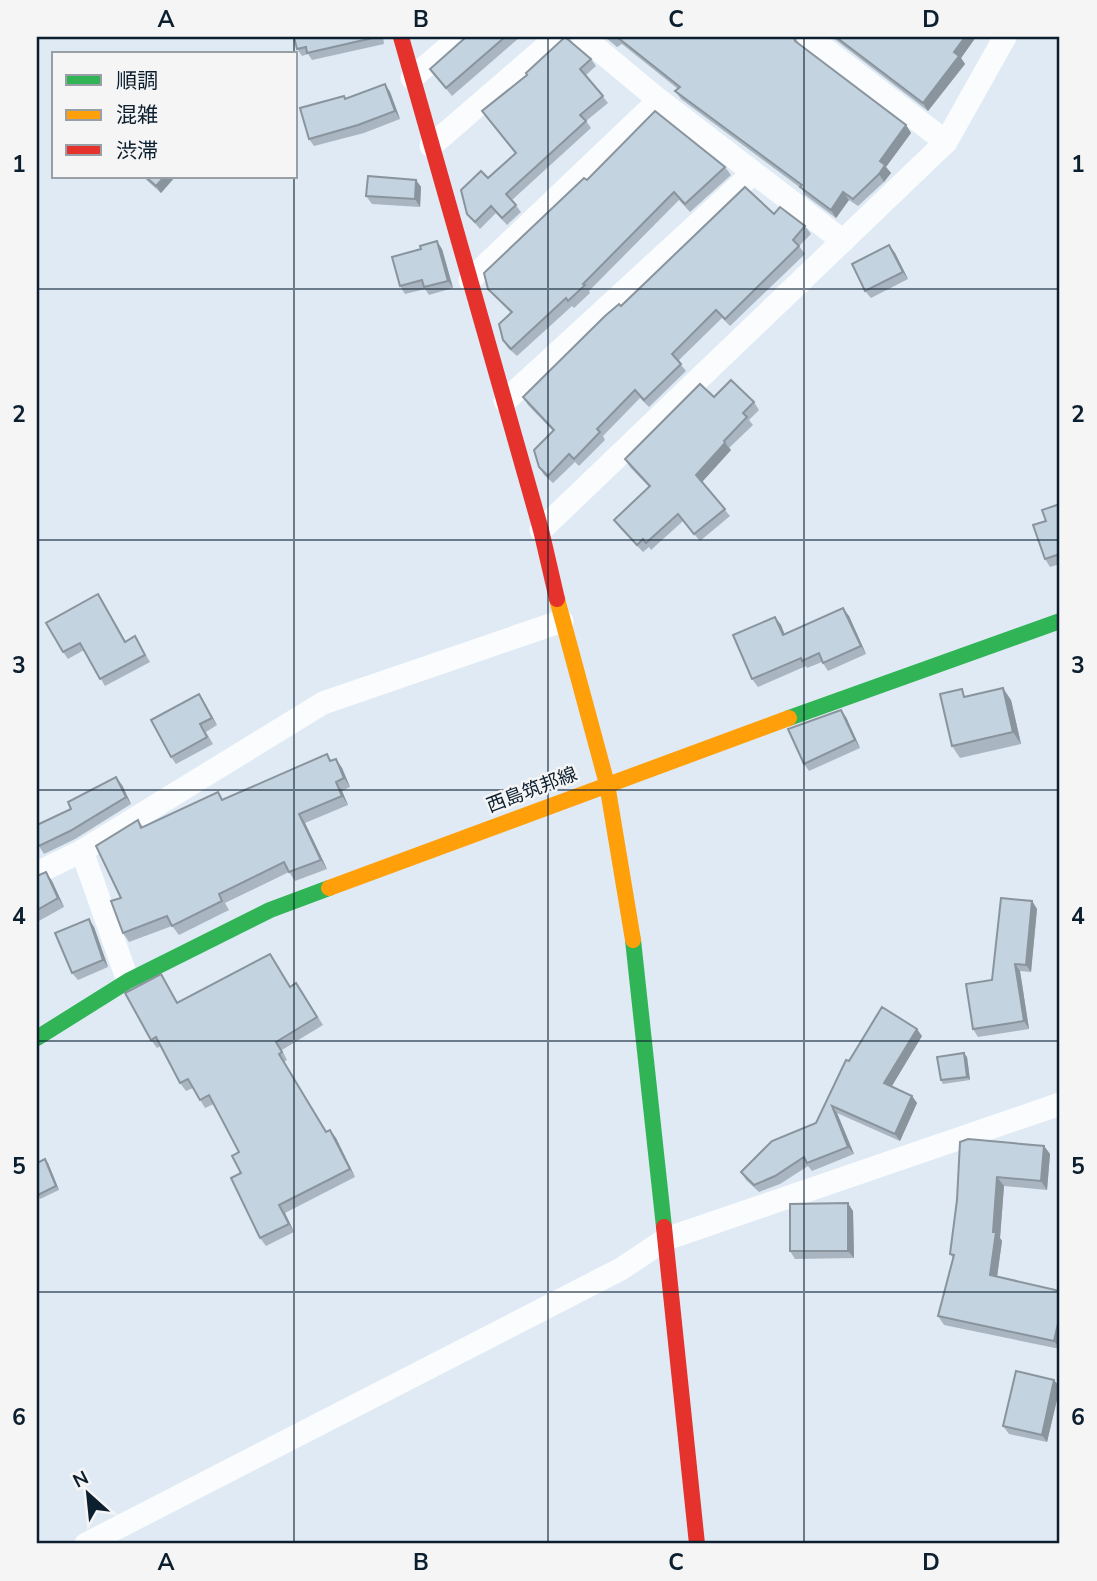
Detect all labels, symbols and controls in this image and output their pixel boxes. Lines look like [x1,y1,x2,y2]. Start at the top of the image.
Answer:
text: A [157,4,175,35]
text: B [413,4,429,35]
text: C [668,4,684,35]
text: D [922,4,940,35]
legend [52,52,298,178]
text: 順調 [116,67,158,95]
text: 混雑 [116,101,158,129]
text: 渋滞 [116,137,158,165]
text: 1 [12,149,26,180]
text: 1 [1071,149,1085,180]
text: 2 [12,399,26,430]
text: 2 [1071,399,1085,430]
text: 3 [12,650,26,681]
text: 3 [1071,650,1085,681]
street label: 西島筑邦線 [483,761,581,819]
text: 4 [12,901,26,932]
text: 4 [1071,901,1085,932]
text: 5 [12,1151,26,1182]
text: 5 [1071,1151,1085,1182]
text: 6 [12,1402,26,1433]
text: 6 [1071,1402,1085,1433]
north arrow [52,1458,122,1528]
text: N [68,1465,93,1495]
text: A [157,1547,175,1578]
text: B [413,1547,429,1578]
text: C [668,1547,684,1578]
text: D [922,1547,940,1578]

